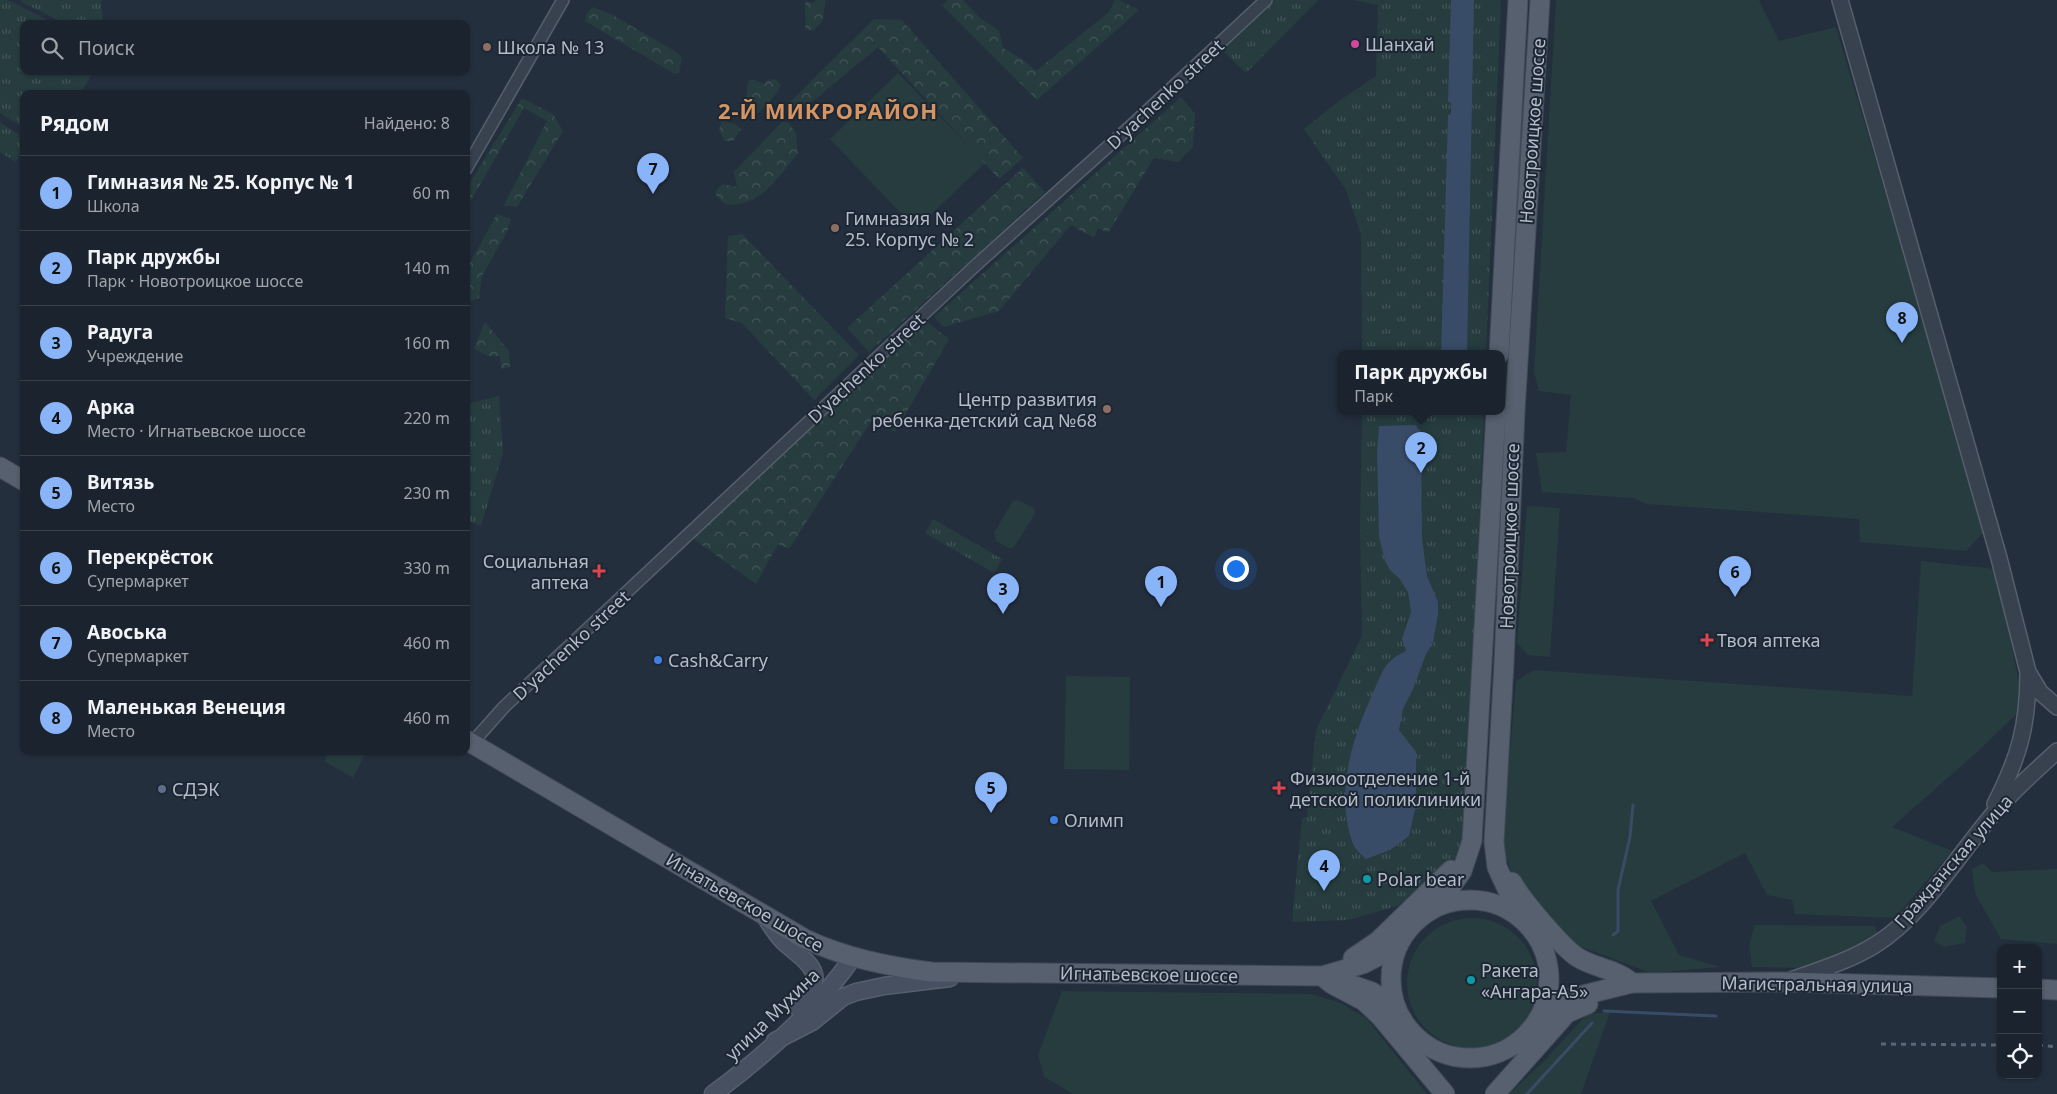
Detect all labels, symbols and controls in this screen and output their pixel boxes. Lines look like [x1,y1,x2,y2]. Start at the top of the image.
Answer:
search box [20,20,470,75]
place label: Шанхай [1365,32,1435,56]
street label: D'yachenko street [1101,33,1229,155]
icon: search [38,34,66,62]
text: Поиск [78,35,134,61]
place label: Школа № 13 [497,35,604,59]
marker: Шанхай [1349,38,1361,50]
street label: Новотроицкое шоссе [1514,38,1550,224]
marker: Школа № 13 [481,41,493,53]
district label: 2-Й МИКРОРАЙОН [718,95,938,125]
text: Рядом [40,109,110,137]
text: Найдено: 8 [364,112,450,134]
pin: 7 [637,153,669,194]
text: Гимназия № 25. Корпус № 1 [87,169,355,195]
text: 1 [51,182,61,204]
text: 60 m [413,182,450,204]
text: Школа [87,195,140,217]
place label: Гимназия № 25. Корпус № 2 [845,206,974,251]
marker: Гимназия № 25. Корпус № 2 [829,222,841,234]
text: Парк дружбы [87,244,221,270]
text: 2 [51,257,61,279]
text: 140 m [403,257,450,279]
text: Парк · Новотроицкое шоссе [87,270,303,292]
pin: 8 [1886,302,1918,343]
street label: D'yachenko street [802,307,930,429]
text: Радуга [87,319,153,345]
text: 3 [51,332,61,354]
text: 160 m [403,332,450,354]
text: Учреждение [87,345,183,367]
popup [1337,350,1505,415]
text: Парк дружбы [1354,359,1488,385]
text: Парк [1354,385,1393,407]
place label: Центр развития ребенка-детский сад №68 [872,387,1097,432]
text: Арка [87,394,135,420]
marker: Центр развития ребенка-детский сад №68 [1101,403,1113,415]
text: 4 [51,407,61,429]
text: 220 m [403,407,450,429]
text: Место · Игнатьевское шоссе [87,420,306,442]
pin: 2 [1405,432,1437,473]
street label: Новотроицкое шоссе [1494,443,1524,629]
text: Витязь [87,469,155,495]
text: 5 [51,482,61,504]
text: 230 m [403,482,450,504]
text: Место [87,495,135,517]
text: Перекрёсток [87,544,213,570]
place label: Социальная аптека [483,549,589,594]
your location [1223,556,1249,582]
pin: 6 [1719,556,1751,597]
text: 6 [51,557,61,579]
text: 330 m [403,557,450,579]
marker: Социальная аптека [593,565,605,577]
pin: 1 [1145,566,1177,607]
text: Супермаркет [87,570,189,592]
pin: 3 [987,573,1019,614]
street label: D'yachenko street [507,584,635,706]
text: Авоська [87,619,167,645]
place label: Твоя аптека [1717,628,1820,652]
text: 7 [51,632,61,654]
text: 460 m [403,632,450,654]
marker: Твоя аптека [1701,634,1713,646]
text: Супермаркет [87,645,189,667]
place label: Cash&Carry [668,648,769,672]
marker: Cash&Carry [652,654,664,666]
text: Маленькая Венеция [87,694,286,720]
text: 8 [51,707,61,729]
text: 460 m [403,707,450,729]
text: Место [87,720,135,742]
place label: Физиоотделение 1-й детской поликлиники [1290,766,1481,811]
pin: 5 [975,772,1007,813]
place label: СДЭК [172,777,220,801]
marker: Физиоотделение 1-й детской поликлиники [1272,781,1286,795]
marker: СДЭК [156,783,168,795]
street label: Гражданская улица [1888,789,2018,933]
place label: Олимп [1064,808,1124,832]
marker: Олимп [1048,814,1060,826]
street label: Игнатьевское шоссе [662,847,828,957]
pin: 4 [1308,850,1340,891]
place label: Polar bear [1377,867,1465,891]
marker: Polar bear [1361,873,1373,885]
map controls [1997,944,2042,1079]
button: + [1997,944,2042,989]
place label: Ракета «Ангара-А5» [1481,958,1588,1003]
street label: Игнатьевское шоссе [1060,960,1238,988]
street label: улица Мухина [720,963,824,1065]
street label: Магистральная улица [1721,970,1913,998]
marker: Ракета «Ангара-А5» [1465,974,1477,986]
button: − [1997,989,2042,1034]
button: locate [1997,1034,2042,1079]

